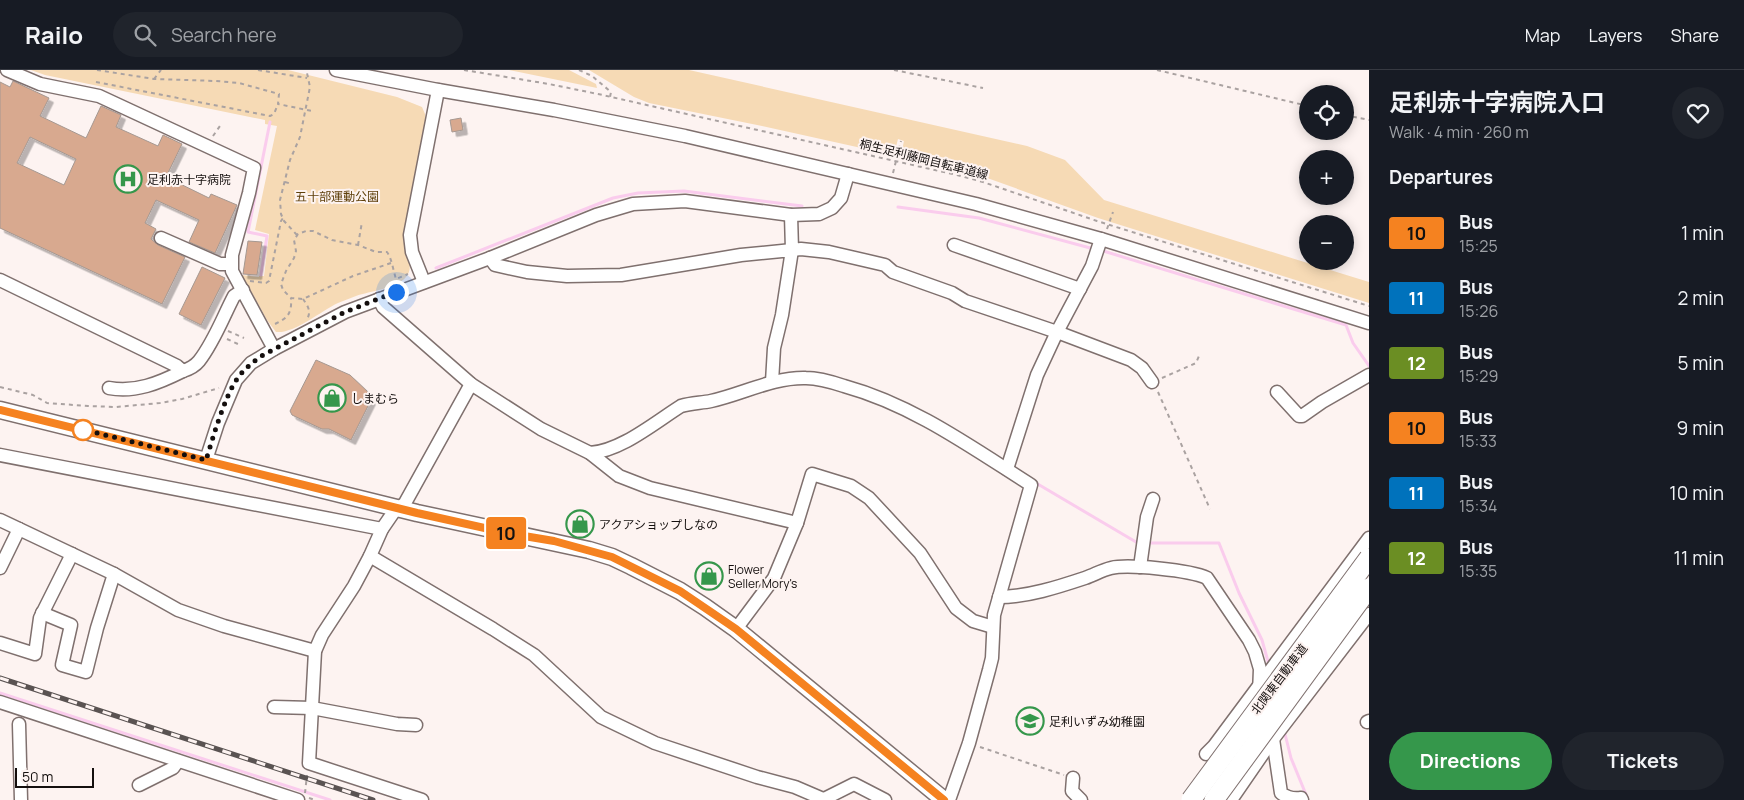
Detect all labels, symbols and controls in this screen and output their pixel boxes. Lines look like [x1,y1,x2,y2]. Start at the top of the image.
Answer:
search box [113,12,463,57]
text: Railo [25,18,83,51]
icon: search [131,21,159,49]
text: Search here [171,22,277,48]
text: Map [1525,23,1560,47]
text: Layers [1588,23,1642,47]
text: Share [1670,23,1719,47]
map controls [1299,85,1354,270]
button: locate [1299,85,1354,140]
text: 足利赤十字病院入口 [1389,85,1605,118]
button: heart [1672,87,1724,139]
text: Walk · 4 min · 260 m [1389,121,1529,143]
street label: 桐生足利藤岡自転車道線 [858,135,990,183]
button: + [1299,150,1354,205]
hospital icon: 足利赤十字病院 [113,164,143,194]
text: Departures [1389,164,1493,190]
place label: 足利赤十字病院 [147,171,231,188]
park label: 五十部運動公園 [295,188,379,205]
text: Bus [1459,209,1493,235]
button: − [1299,215,1354,270]
text: 1 min [1681,220,1724,246]
text: 10 [1407,221,1426,245]
text: 15:25 [1459,235,1498,257]
text: Bus [1459,274,1493,300]
your location [384,280,409,305]
text: 2 min [1678,285,1724,311]
text: 11 [1409,286,1424,310]
text: 15:26 [1459,300,1498,322]
text: Bus [1459,339,1493,365]
text: 5 min [1677,350,1724,376]
text: 12 [1407,351,1426,375]
text: 15:29 [1459,365,1498,387]
shop icon: しまむら [317,383,347,413]
place label: しまむら [351,390,399,407]
text: Bus [1459,404,1493,430]
text: 9 min [1677,415,1724,441]
text: 10 [1407,416,1426,440]
unlabelled marker [72,419,94,441]
text: 15:33 [1459,430,1497,452]
text: Bus [1459,469,1493,495]
text: 10 min [1669,480,1724,506]
text: 11 [1409,481,1424,505]
text: 15:34 [1459,495,1498,517]
shop icon: アクアショップしなの [565,509,595,539]
place label: アクアショップしなの [599,516,718,533]
line badge: 10 [484,517,528,549]
text: 10 [496,521,516,545]
text: Bus [1459,534,1493,560]
text: 11 min [1674,545,1724,571]
text: 12 [1407,546,1426,570]
text: 15:35 [1459,560,1497,582]
shop icon: Flower Seller Mory's [694,561,724,591]
place label: Flower Seller Mory's [728,561,797,592]
street label: 北関東自動車道 [1247,640,1311,718]
school or university icon: 足利いずみ幼稚園 [1015,706,1045,736]
place label: 足利いずみ幼稚園 [1049,713,1145,730]
button: Directions [1389,732,1552,790]
button: Tickets [1562,732,1724,790]
scale bar [15,765,94,788]
text: 50 m [22,767,53,786]

